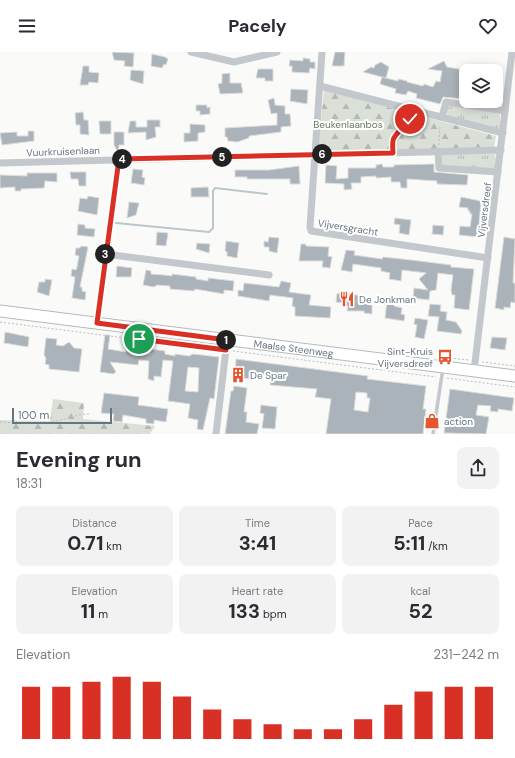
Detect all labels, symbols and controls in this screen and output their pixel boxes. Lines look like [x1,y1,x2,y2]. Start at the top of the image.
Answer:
text: Pacely [228,14,287,38]
icon: menu [16,15,38,37]
icon: heart [477,15,499,37]
map controls [459,64,503,108]
button: layers [459,64,503,108]
pin [393,102,427,136]
icon: check [399,108,421,130]
park label: Beukenlaanbos [313,118,383,131]
street label: Vuurkruisenlaan [26,144,100,159]
pin: 6 [312,144,332,164]
pin: 5 [212,147,232,167]
text: 6 [319,147,325,161]
pin: 4 [112,149,132,169]
text: 5 [219,150,225,164]
text: 4 [118,152,126,166]
street label: Vijversdreef [475,181,494,238]
street label: Vijversgracht [317,216,379,239]
pin: 3 [95,244,115,264]
text: 3 [102,247,108,261]
restaurant icon: De Jonkman [338,290,356,308]
place label: De Jonkman [359,293,416,306]
pin [122,322,156,356]
icon: arrive [128,328,150,350]
pin: 1 [216,330,236,350]
text: 1 [224,333,228,347]
street label: Maalse Steenweg [253,337,335,360]
place label: Sint-Kruis Vijversdreef [378,345,434,370]
bus stop icon: Sint-Kruis Vijversdreef [436,348,454,366]
building icon: De Spar [229,366,247,384]
place label: De Spar [250,369,287,382]
scale bar [12,406,112,425]
text: 100 m [18,408,49,422]
shop icon: action [423,412,441,430]
place label: action [444,415,473,428]
text: Evening run [16,445,142,474]
button: share [457,447,499,489]
text: 18:31 [16,475,42,492]
text: Distance [72,516,117,530]
text: Time [245,516,270,530]
text: Pace [408,516,433,530]
text: 0.71 [67,530,103,556]
text: 3:41 [239,530,276,556]
text: 5:11 [393,530,425,556]
text: km [103,539,122,553]
text: /km [425,539,448,553]
text: Elevation [72,584,117,598]
text: Heart rate [232,584,283,598]
text: kcal [411,584,430,598]
text: 11 [81,598,95,624]
text: 133 [229,598,260,624]
text: 52 [409,598,432,624]
text: m [95,607,108,621]
text: bpm [260,607,286,621]
text: Elevation [16,646,70,663]
text: 231–242 m [434,646,499,663]

